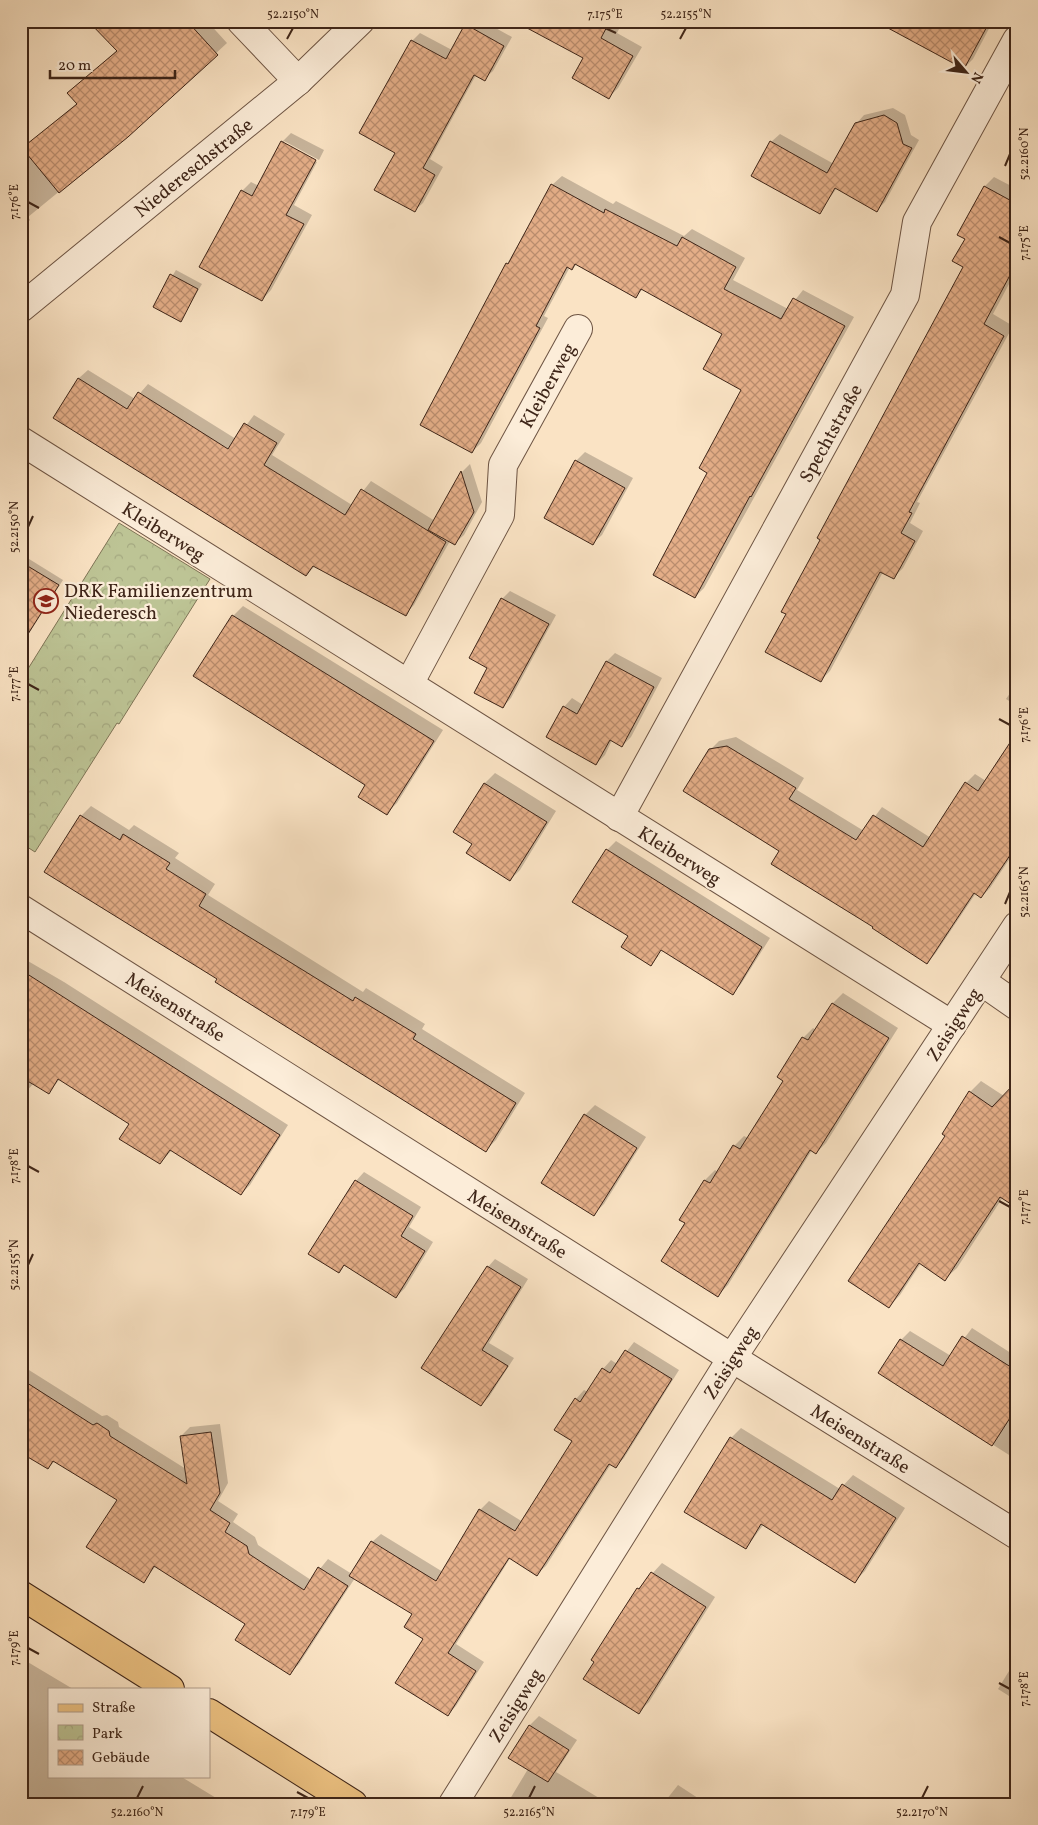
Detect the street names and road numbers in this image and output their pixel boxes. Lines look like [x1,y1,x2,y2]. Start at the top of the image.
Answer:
street label: Niedereschstraße [130,113,259,224]
street label: Kleiberweg [515,339,583,433]
street label: Spechtstraße [794,380,870,488]
street label: Kleiberweg [116,497,210,569]
street label: Kleiberweg [632,821,726,893]
street label: Meisenstraße [120,967,230,1049]
street label: Zeisigweg [921,983,988,1067]
street label: Meisenstraße [462,1184,572,1266]
street label: Zeisigweg [698,1321,765,1405]
street label: Meisenstraße [805,1399,915,1481]
street label: Zeisigweg [484,1664,550,1748]

